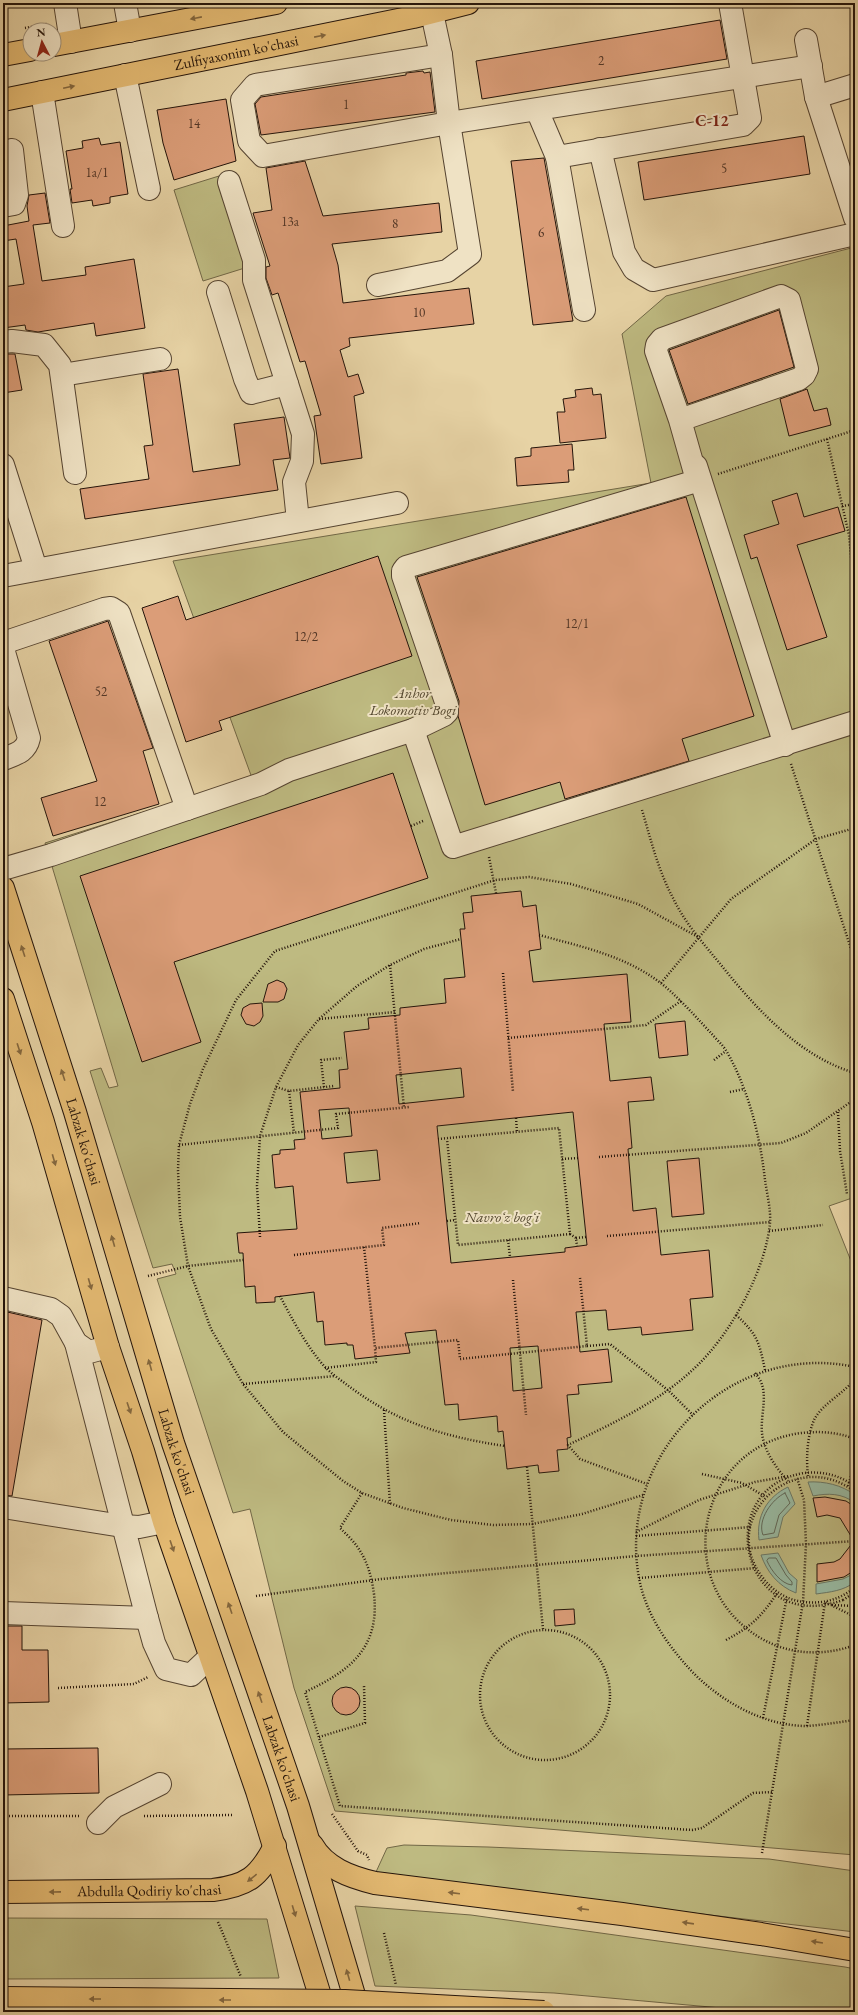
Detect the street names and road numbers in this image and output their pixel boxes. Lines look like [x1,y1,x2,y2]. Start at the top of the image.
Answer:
street label: Zulfiyaxonim ko'chasi [172,30,300,74]
street label: Labzak ko'chasi [62,1095,106,1187]
street label: Labzak ko'chasi [154,1406,200,1498]
street label: Labzak ko'chasi [258,1713,306,1804]
street label: Abdulla Qodiriy ko'chasi [76,1879,223,1900]

